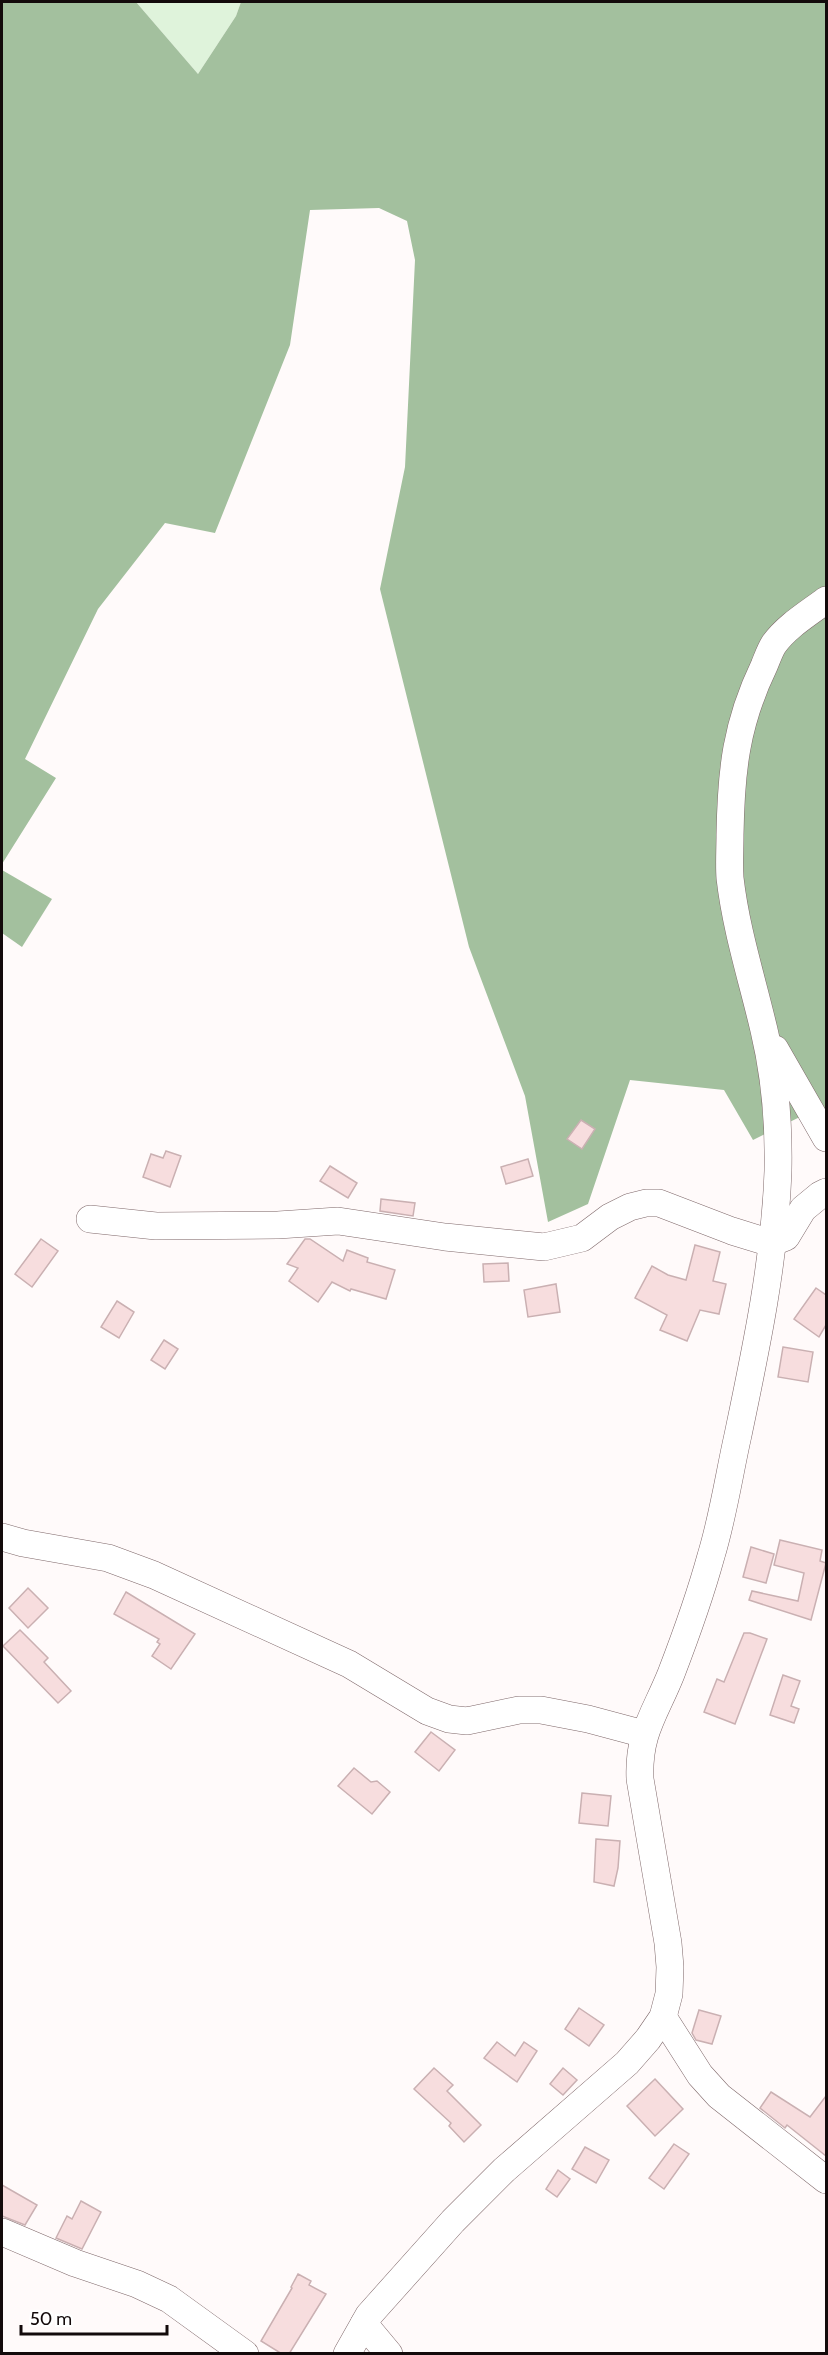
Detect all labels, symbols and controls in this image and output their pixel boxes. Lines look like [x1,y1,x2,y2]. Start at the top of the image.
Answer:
scale bar [21,2298,166,2336]
text: 50 m [30,2308,72,2330]

